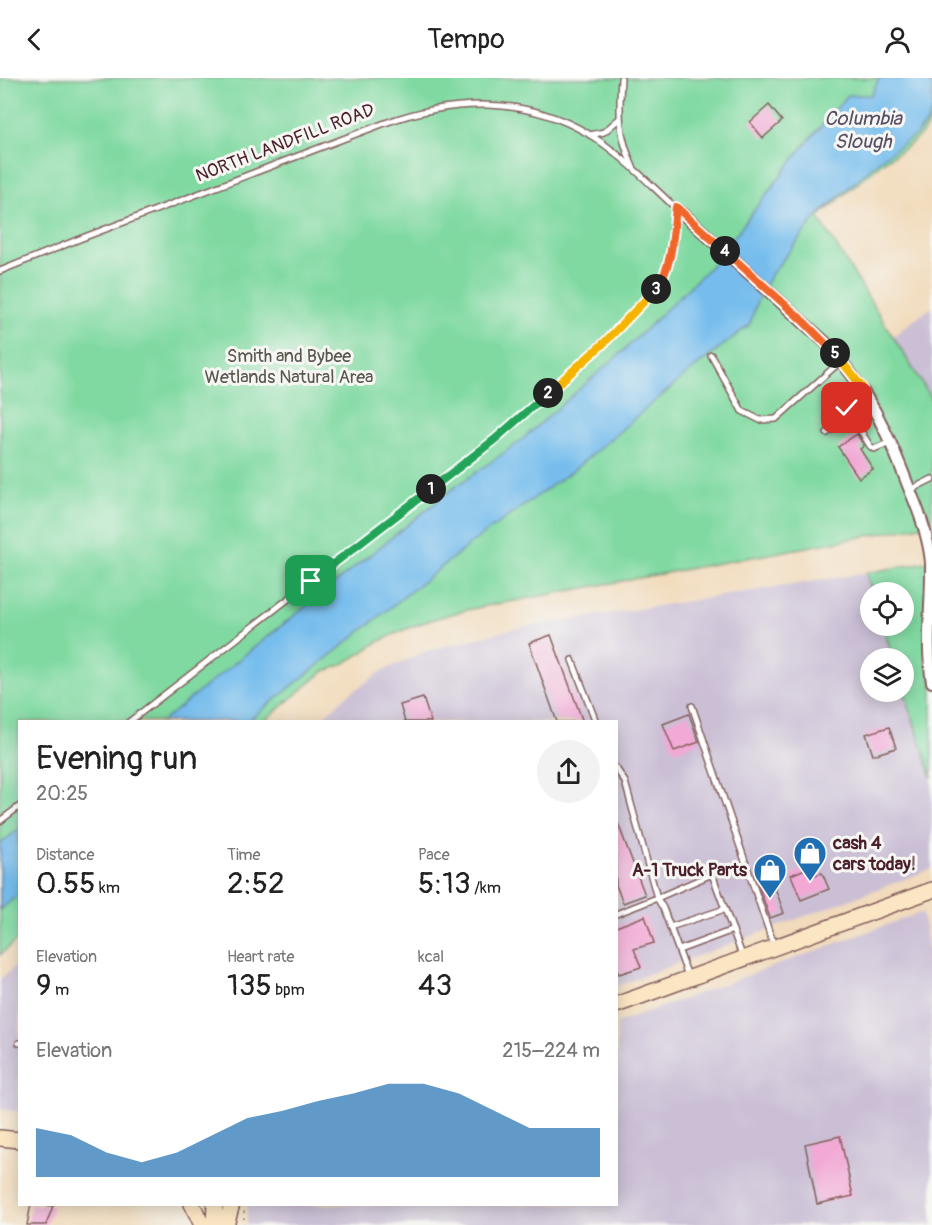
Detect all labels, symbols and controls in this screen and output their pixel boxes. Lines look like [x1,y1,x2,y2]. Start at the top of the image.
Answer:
icon: back [18,23,51,56]
text: Tempo [427,23,505,56]
icon: person [881,23,914,56]
street label: NORTH LANDFILL ROAD [192,98,378,188]
water label: Columbia Slough [824,106,904,154]
pin: 4 [710,236,740,266]
text: 4 [720,241,730,261]
pin: 3 [641,274,671,304]
text: 3 [652,279,660,299]
pin: 5 [820,338,850,368]
text: 5 [831,343,839,363]
park label: Smith and Bybee Wetlands Natural Area [205,345,373,389]
pin: 2 [533,378,563,408]
pin [821,382,872,433]
text: 2 [544,383,552,403]
icon: check [830,391,863,424]
pin: 1 [416,474,446,504]
text: 1 [428,479,434,499]
pin [285,555,336,606]
icon: arrive [294,564,327,597]
map controls [860,582,914,702]
button: locate [860,582,914,636]
button: layers [860,648,914,702]
text: Evening run [36,738,197,779]
button: share [537,740,600,803]
text: 20:25 [36,781,88,806]
place label: cash 4 cars today! [832,832,916,876]
shop icon: cash 4 cars today! [792,835,828,882]
text: Distance [36,845,95,865]
text: Time [227,845,260,865]
text: Pace [418,845,450,865]
shop icon: A-1 Truck Parts [752,852,788,899]
place label: A-1 Truck Parts [632,859,748,882]
text: 0.55 [36,865,96,902]
text: 2:52 [227,865,285,902]
text: 5:13 [418,865,471,902]
text: km [96,878,120,898]
text: /km [471,878,501,898]
text: Elevation [36,947,97,967]
text: Heart rate [227,947,294,967]
text: kcal [418,947,444,967]
text: 9 [36,967,51,1004]
text: 135 [227,967,272,1004]
text: 43 [418,967,452,1004]
text: m [51,980,69,1000]
text: bpm [272,980,305,1000]
text: Elevation [36,1038,112,1063]
text: 215–224 m [502,1038,600,1063]

